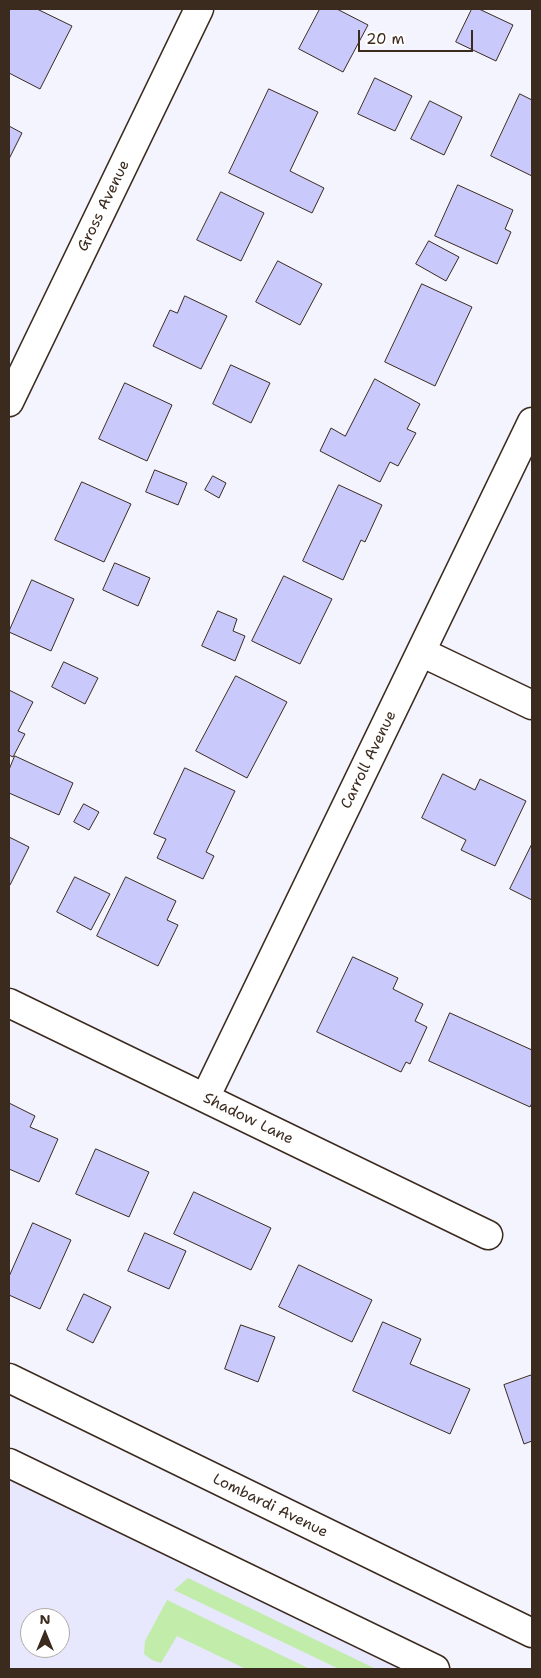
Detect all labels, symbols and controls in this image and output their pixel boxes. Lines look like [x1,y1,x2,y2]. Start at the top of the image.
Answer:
scale bar [361,20,476,52]
text: 20 m [366,29,405,49]
street label: Gross Avenue [74,158,134,254]
street label: Carroll Avenue [337,708,401,812]
street label: Shadow Lane [200,1089,296,1149]
street label: Lombardi Avenue [209,1470,331,1542]
north arrow [20,1608,70,1658]
text: N [39,1610,51,1628]

